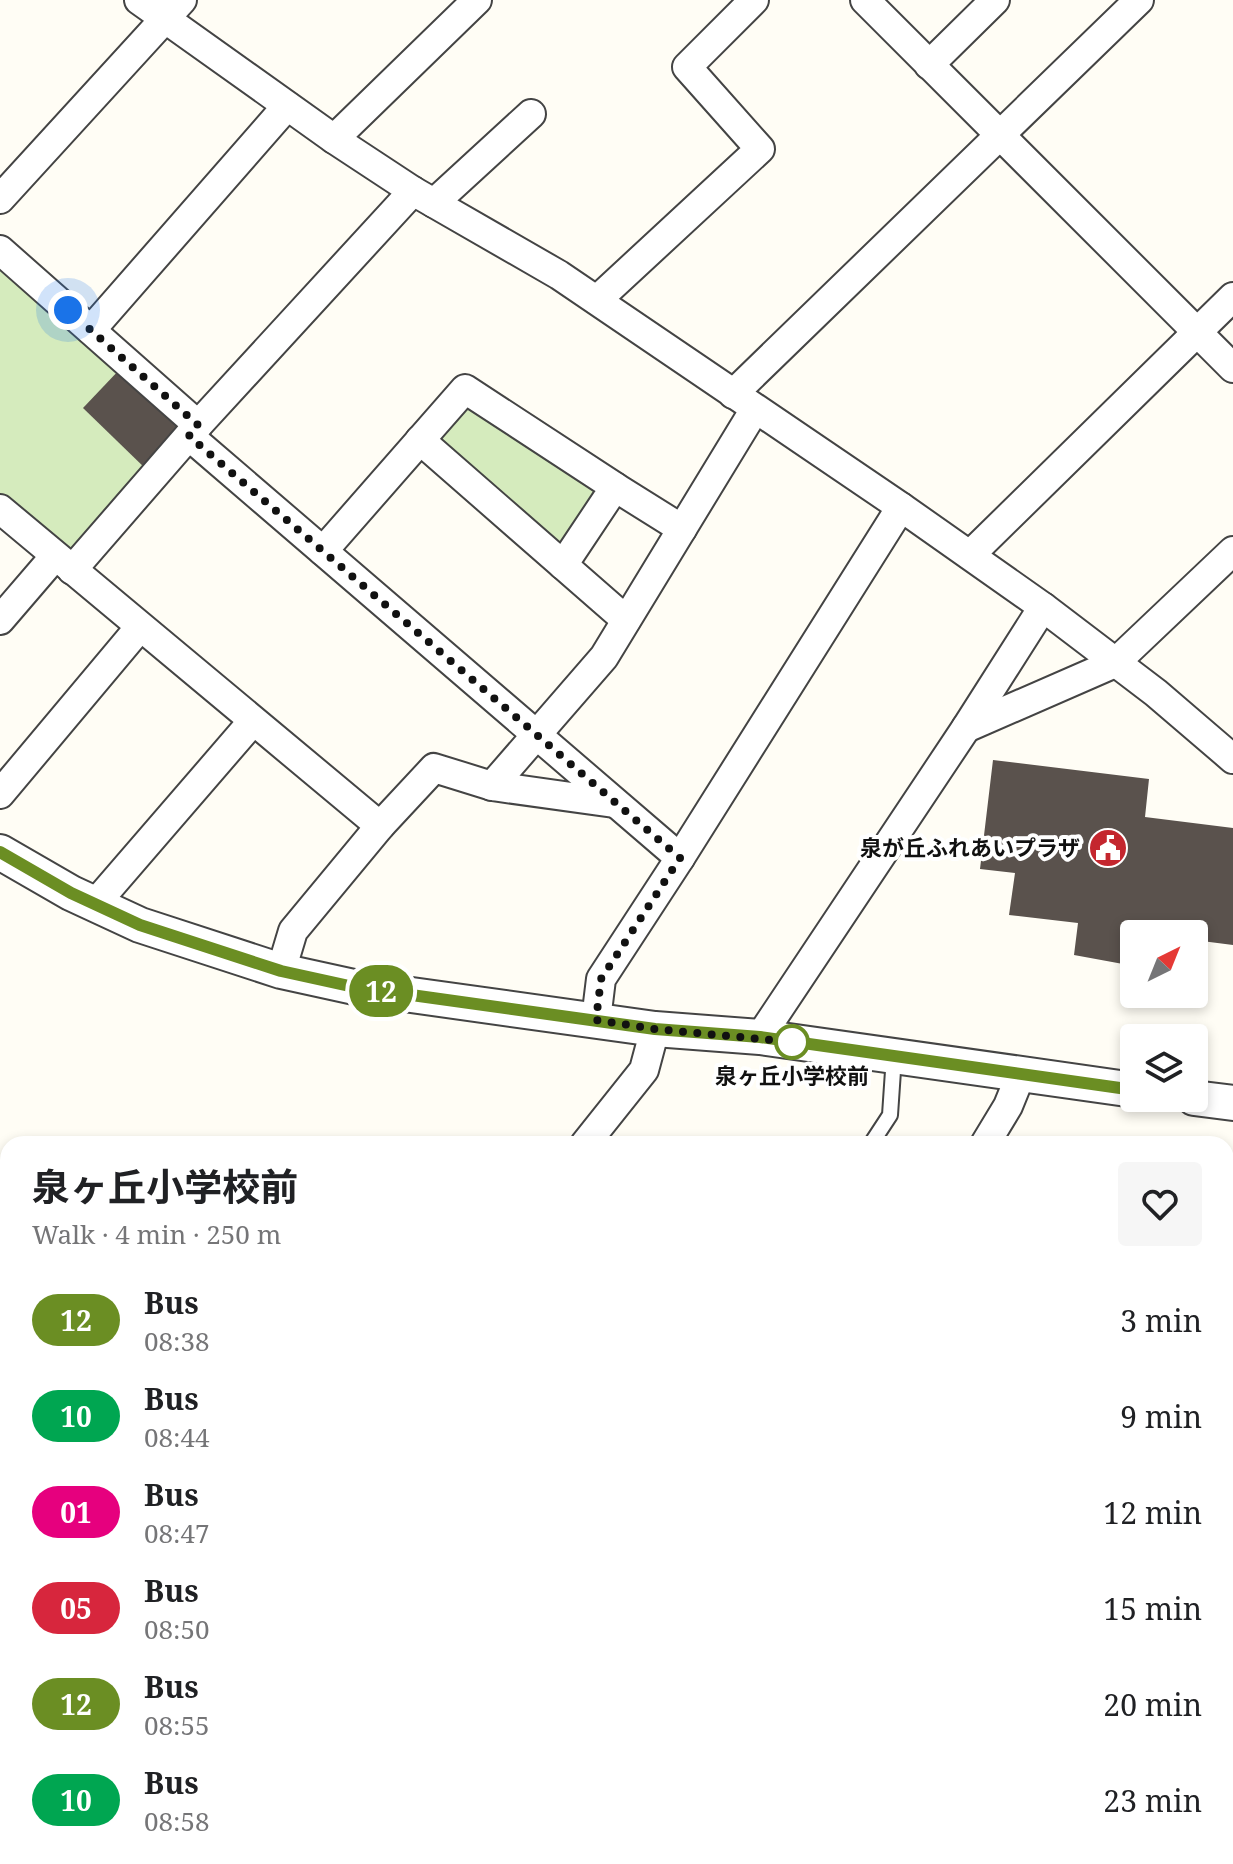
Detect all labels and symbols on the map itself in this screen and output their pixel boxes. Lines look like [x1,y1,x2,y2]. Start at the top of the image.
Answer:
your location [48,290,88,330]
public building icon: 泉が丘ふれあいプラザ [1087,827,1129,869]
place label: 泉が丘ふれあいプラザ [860,832,1080,862]
north arrow [1120,920,1208,1008]
line badge: 12 [345,965,417,1017]
marker: 泉ヶ丘小学校前 [775,1025,809,1059]
place label: 泉ヶ丘小学校前 [715,1060,869,1090]

